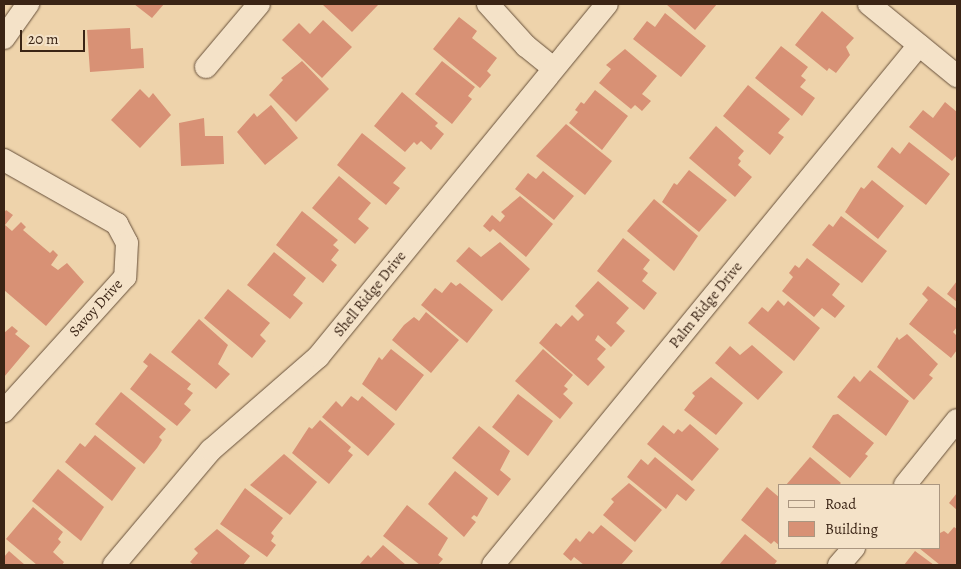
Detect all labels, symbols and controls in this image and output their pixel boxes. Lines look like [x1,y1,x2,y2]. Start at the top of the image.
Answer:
scale bar [22,20,88,52]
text: 20 m [28,29,59,49]
street label: Shell Ridge Drive [330,248,410,340]
street label: Palm Ridge Drive [666,258,746,352]
street label: Savoy Drive [65,275,127,341]
legend [778,484,941,549]
text: Road [825,494,856,514]
text: Building [825,519,878,539]

